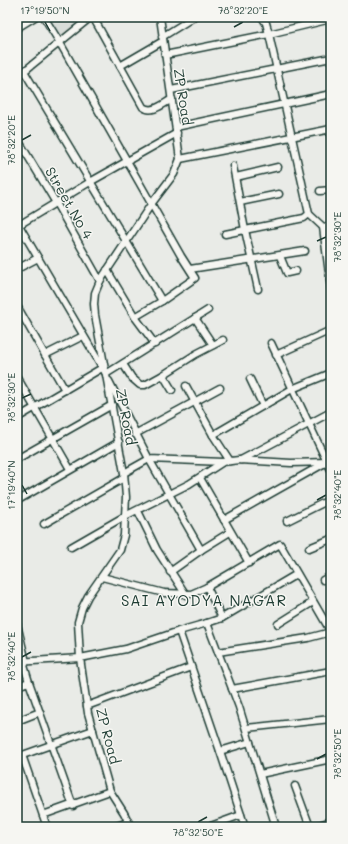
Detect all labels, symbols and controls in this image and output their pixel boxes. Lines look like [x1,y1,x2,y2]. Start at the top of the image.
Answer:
text: 17°19'50"N [20,3,70,17]
text: 78°32'20"E [218,3,268,17]
street label: ZP Road [170,67,197,127]
text: 78°32'20"E [4,115,18,165]
street label: Street No 4 [41,163,98,243]
text: 78°32'30"E [330,212,344,262]
text: 78°32'30"E [4,373,18,423]
street label: ZP Road [112,387,141,447]
text: 17°19'40"N [4,460,18,510]
text: 78°32'40"E [330,470,344,520]
district label: SAI AYODYA NAGAR [121,590,287,610]
text: 78°32'40"E [4,632,18,682]
street label: ZP Road [92,706,125,766]
text: 78°32'50"E [330,729,344,779]
text: 78°32'50"E [173,825,223,839]

